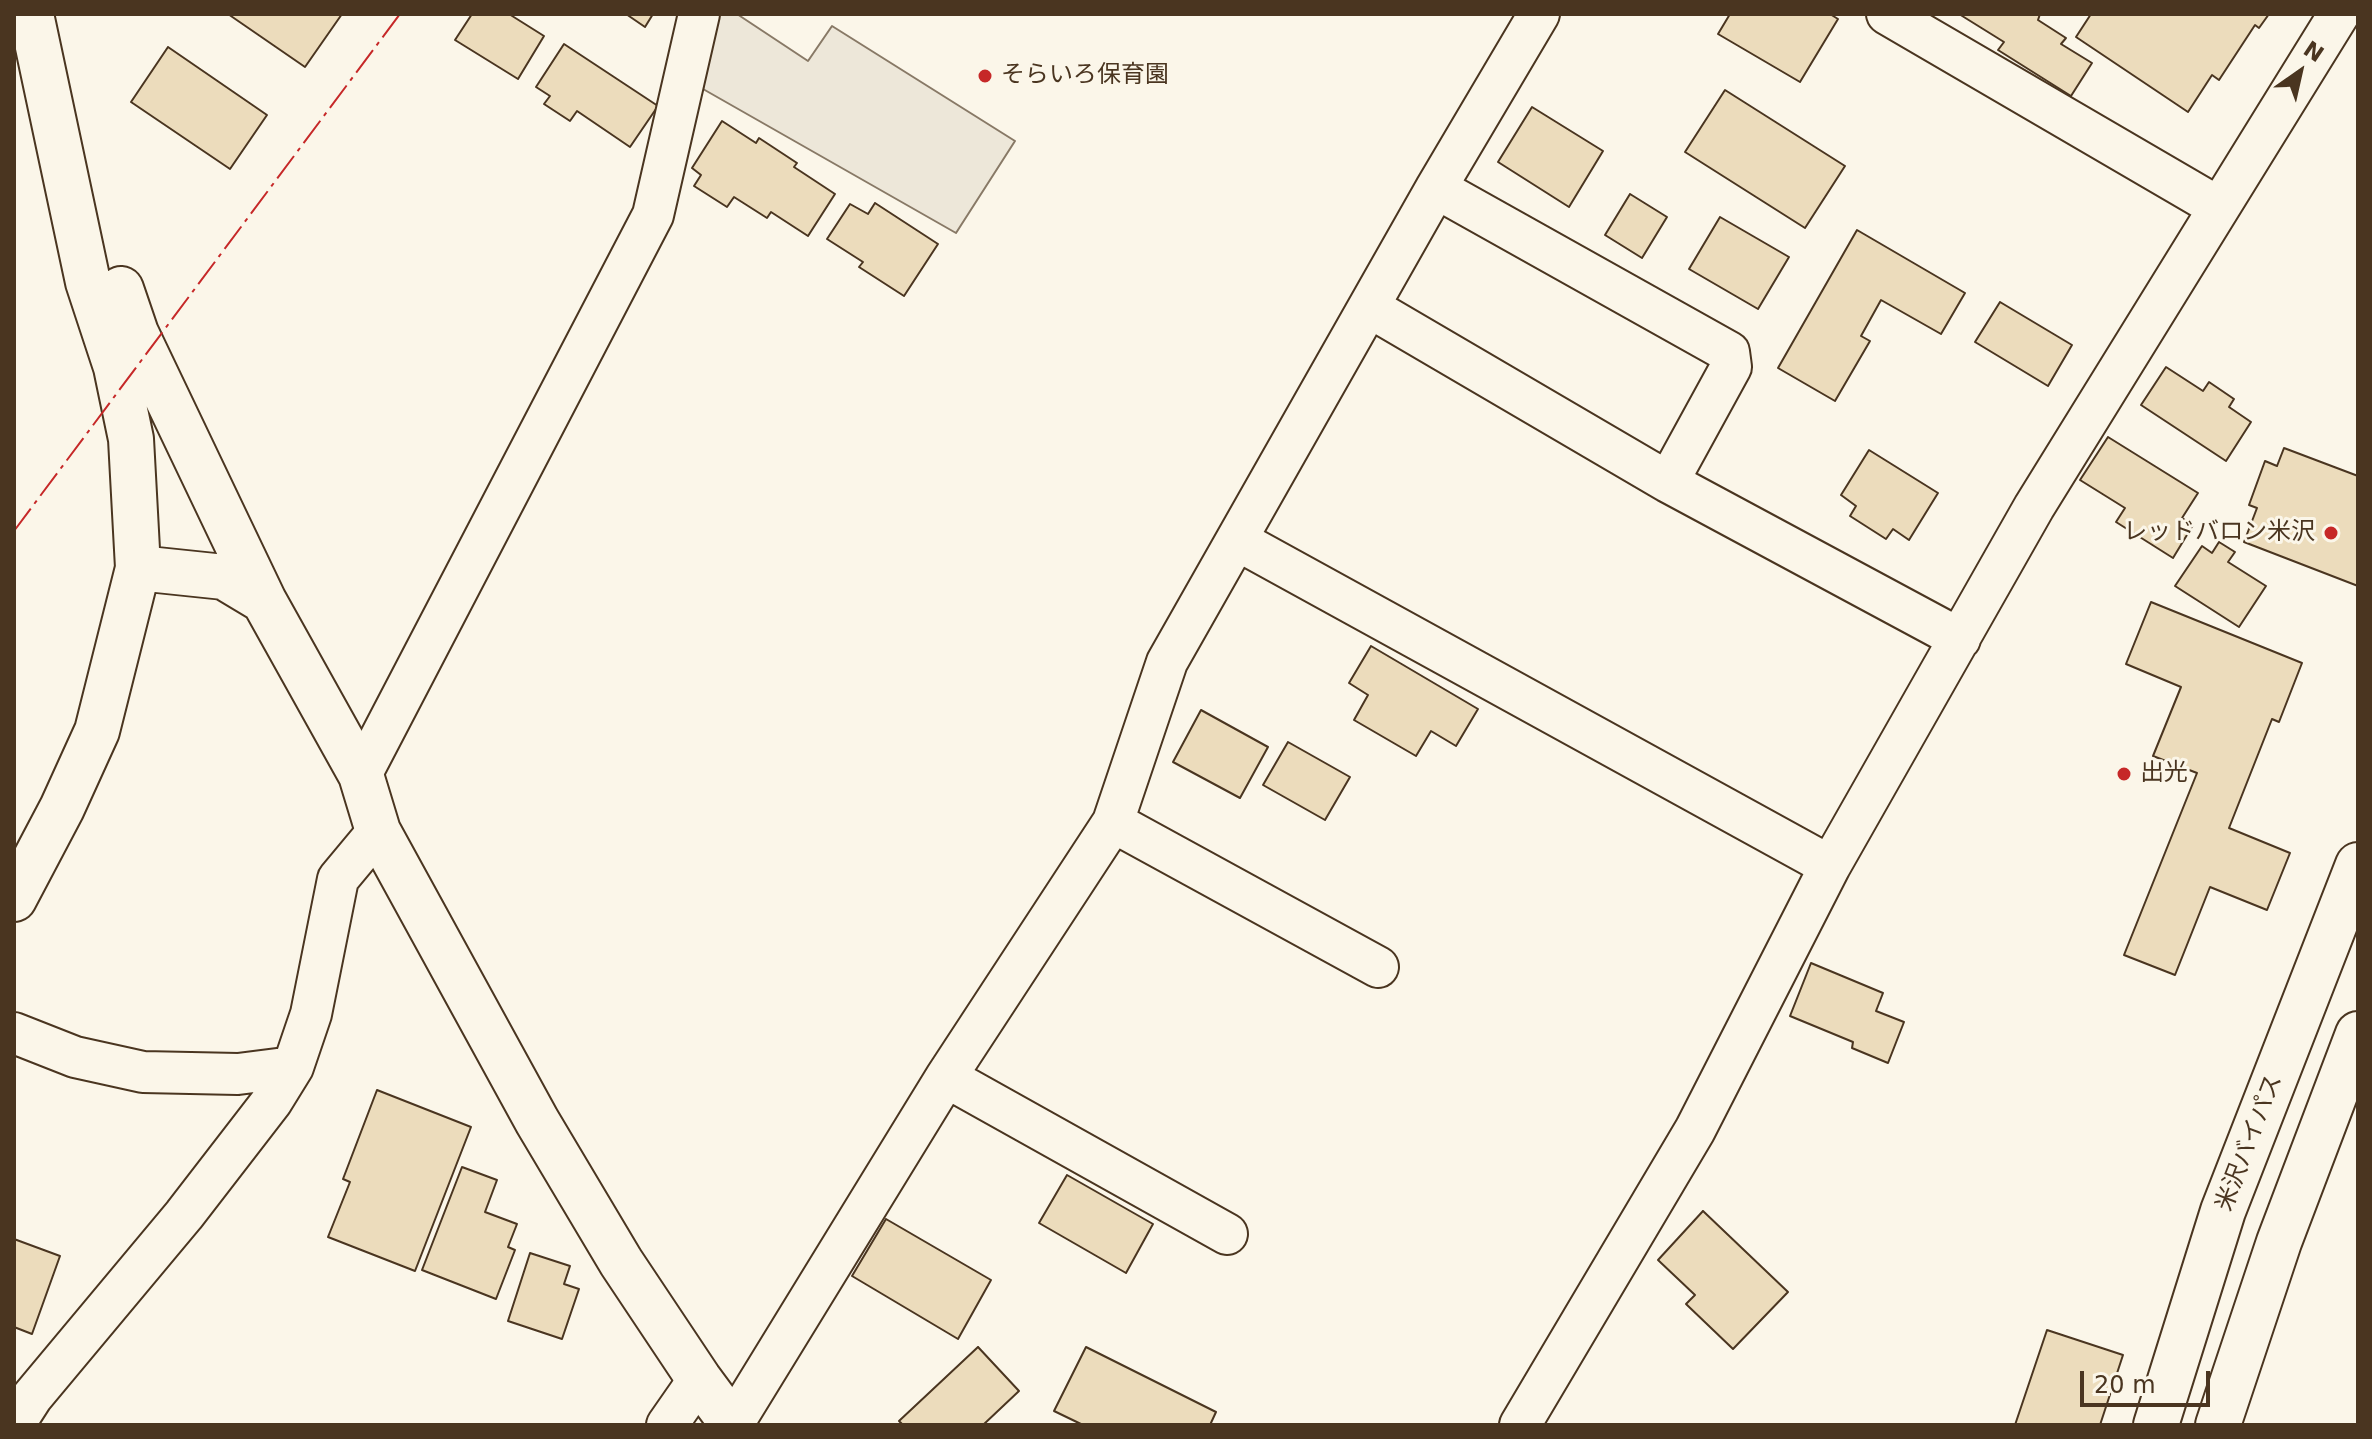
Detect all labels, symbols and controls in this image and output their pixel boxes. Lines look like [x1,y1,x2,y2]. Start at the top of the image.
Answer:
north arrow [2260,32,2340,112]
text: N [2299,36,2328,67]
place label: そらいろ保育園 [1001,62,1169,90]
marker: そらいろ保育園 [976,67,994,85]
place label: レッドバロン米沢 [2123,519,2315,547]
marker: レッドバロン米沢 [2322,524,2340,542]
place label: 出光 [2140,760,2188,788]
marker: 出光 [2115,765,2133,783]
street label: 米沢バイパス [2211,1071,2289,1215]
scale bar [2084,1355,2214,1405]
text: 20 m [2094,1371,2156,1399]

